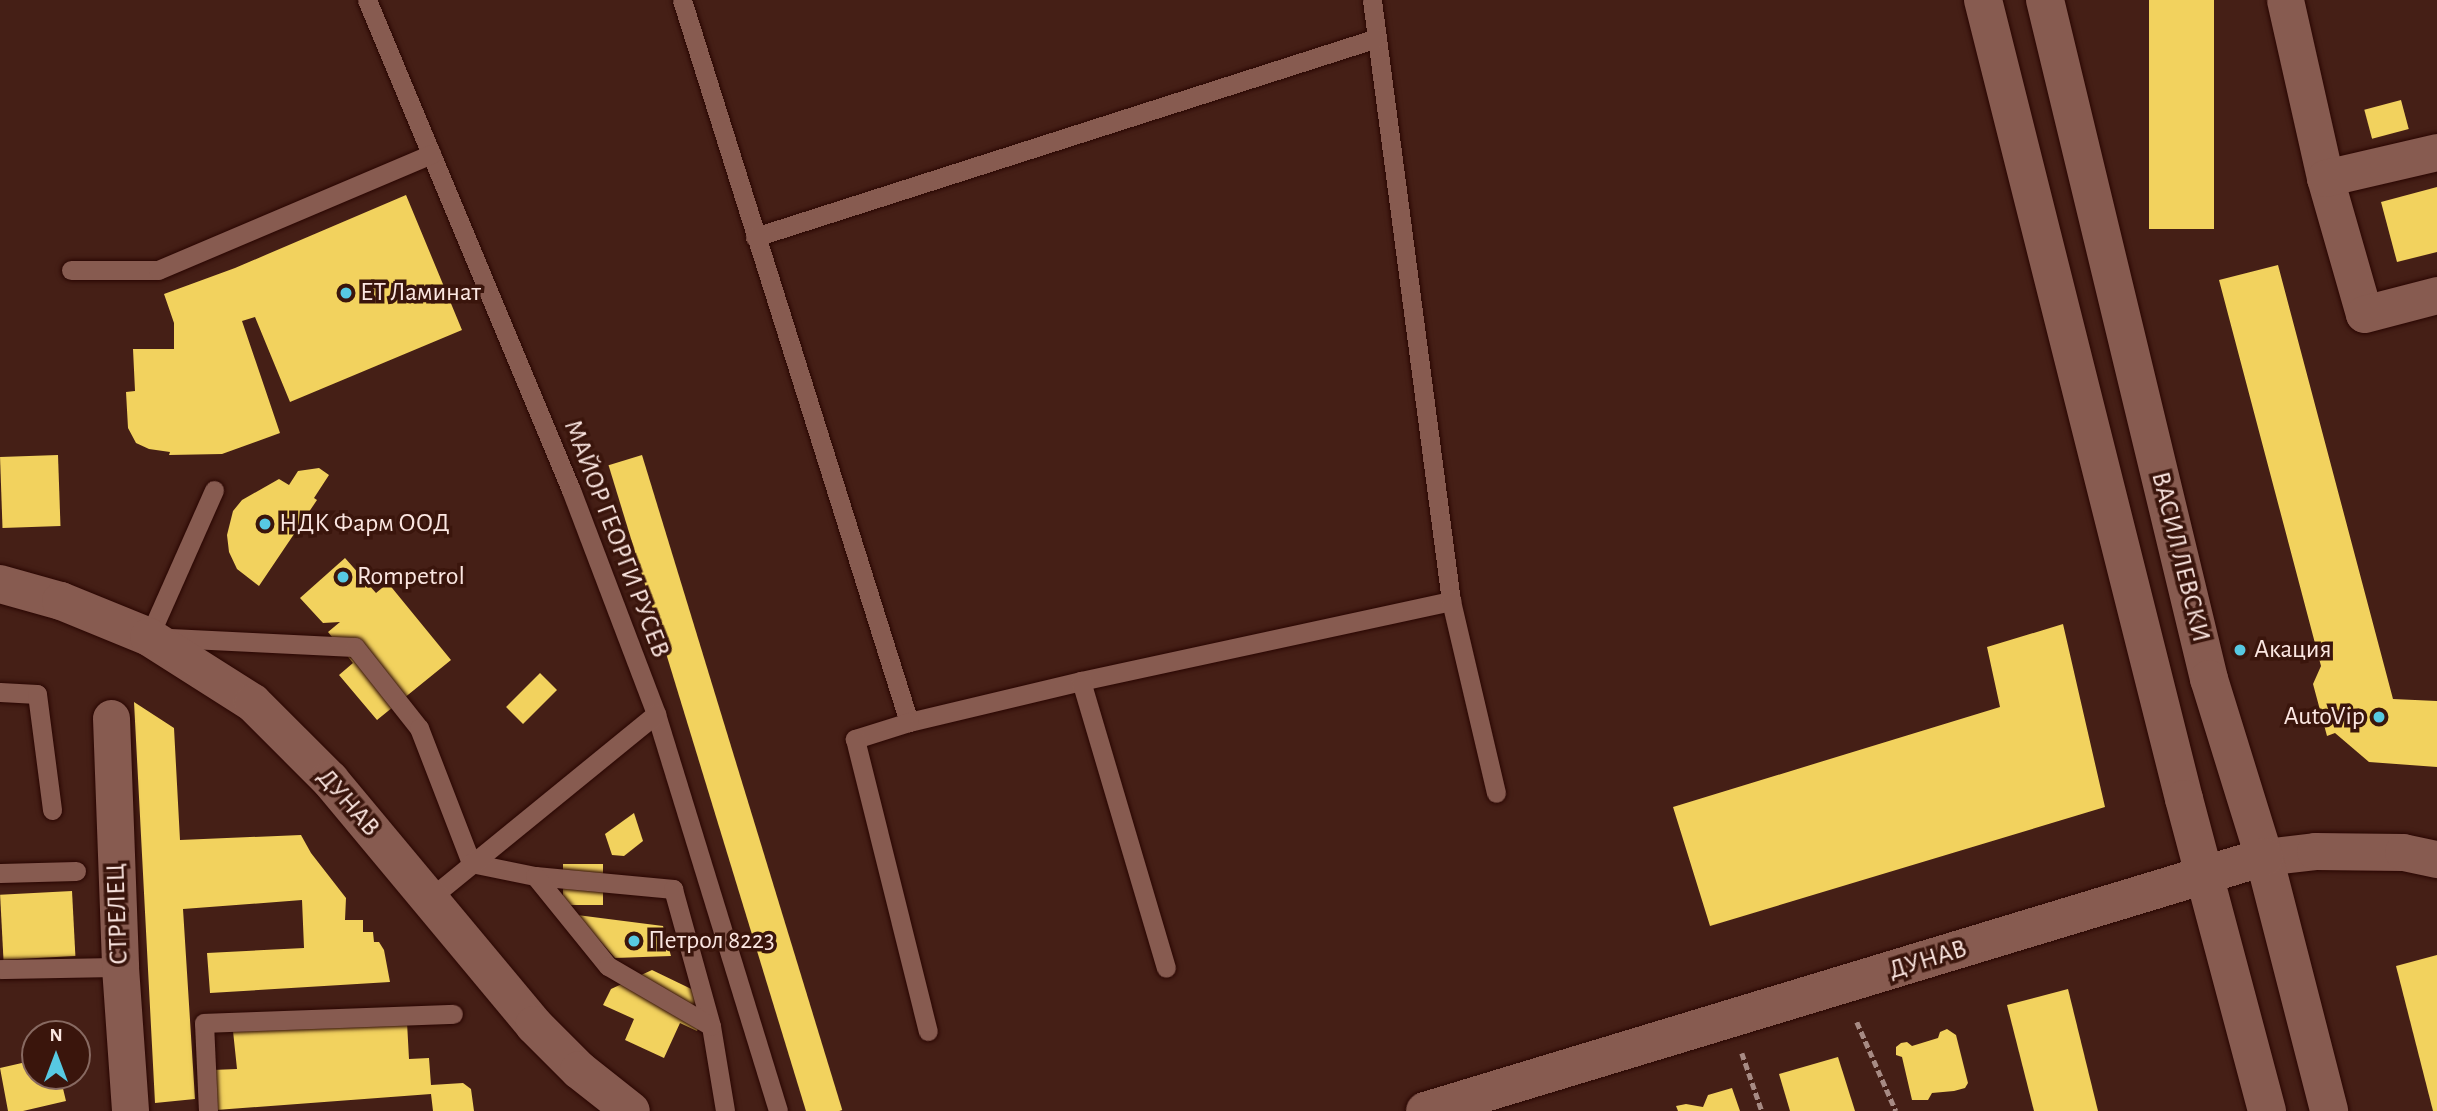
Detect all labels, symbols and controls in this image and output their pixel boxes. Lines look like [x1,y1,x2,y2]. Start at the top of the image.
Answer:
place label: ЕТ Ламинат [360,277,481,309]
marker: ЕТ Ламинат [338,285,354,301]
street label: МАЙОР ГЕОРГИ РУСЕВ [556,416,676,662]
street label: ВАСИЛ ЛЕВСКИ [2144,469,2216,645]
place label: НДК Фарм ООД [279,508,450,540]
marker: НДК Фарм ООД [257,516,273,532]
place label: Rompetrol [357,561,465,593]
marker: Rompetrol [335,569,351,585]
place label: Акация [2254,634,2332,666]
marker: Акация [2232,642,2248,658]
place label: AutoVip [2284,701,2365,733]
marker: AutoVip [2371,709,2387,725]
street label: ДУНАВ [310,763,386,843]
street label: СТРЕЛЕЦ [101,863,135,965]
place label: Петрол 8223 [648,925,775,957]
marker: Петрол 8223 [626,933,642,949]
street label: ДУНАВ [1885,933,1971,987]
north arrow [21,1020,91,1090]
text: N [49,1026,63,1045]

